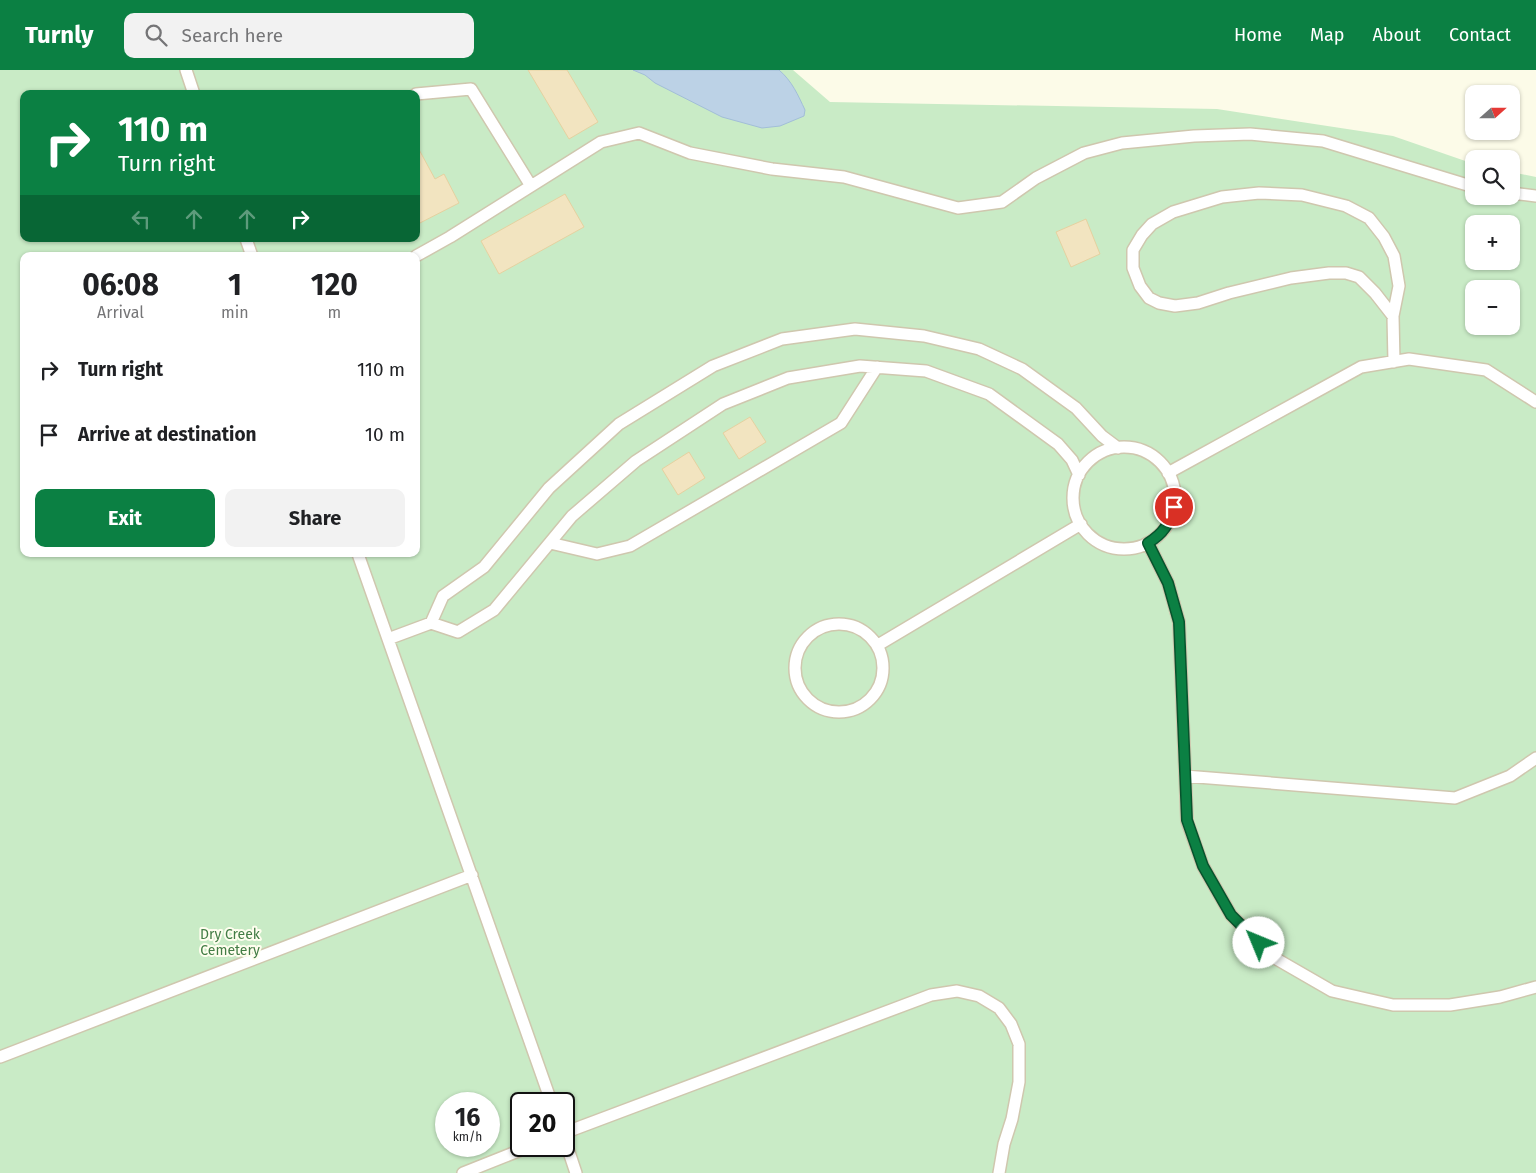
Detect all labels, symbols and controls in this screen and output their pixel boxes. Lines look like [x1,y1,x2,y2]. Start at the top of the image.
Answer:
search box [124,13,474,58]
text: Turnly [25,21,94,49]
icon: search [142,21,170,49]
text: Search here [182,24,283,47]
text: Home [1234,24,1282,46]
text: Map [1310,24,1344,46]
text: About [1372,24,1421,46]
text: Contact [1449,24,1511,46]
north arrow [1465,85,1520,140]
map controls [1465,85,1520,335]
text: 110 m [118,108,208,150]
icon: right [35,110,100,175]
text: Turn right [118,150,215,177]
button: search [1465,150,1520,205]
icon: left [127,205,155,233]
icon: ahead [180,205,208,233]
icon: ahead [233,205,261,233]
icon: right [286,205,314,233]
button: + [1465,215,1520,270]
text: 06:08 [82,267,159,303]
text: 1 [228,267,242,303]
text: 120 [311,267,358,303]
button: − [1465,280,1520,335]
text: Arrival [97,303,144,322]
text: min [221,303,249,322]
text: m [327,303,341,322]
icon: right [35,356,63,384]
text: Turn right [78,358,163,381]
text: 110 m [357,358,405,381]
icon: arrive [35,421,63,449]
text: Arrive at destination [78,423,257,446]
text: 10 m [365,423,405,446]
pin [1153,486,1195,528]
button: Exit [35,489,215,547]
button: Share [225,489,405,547]
icon: arrive [1160,493,1188,521]
position arrow [1232,916,1284,968]
park label: Dry Creek Cemetery [200,926,261,959]
speed limit sign: 20 [510,1092,575,1157]
text: 16 [455,1103,480,1133]
text: km/h [453,1130,482,1144]

